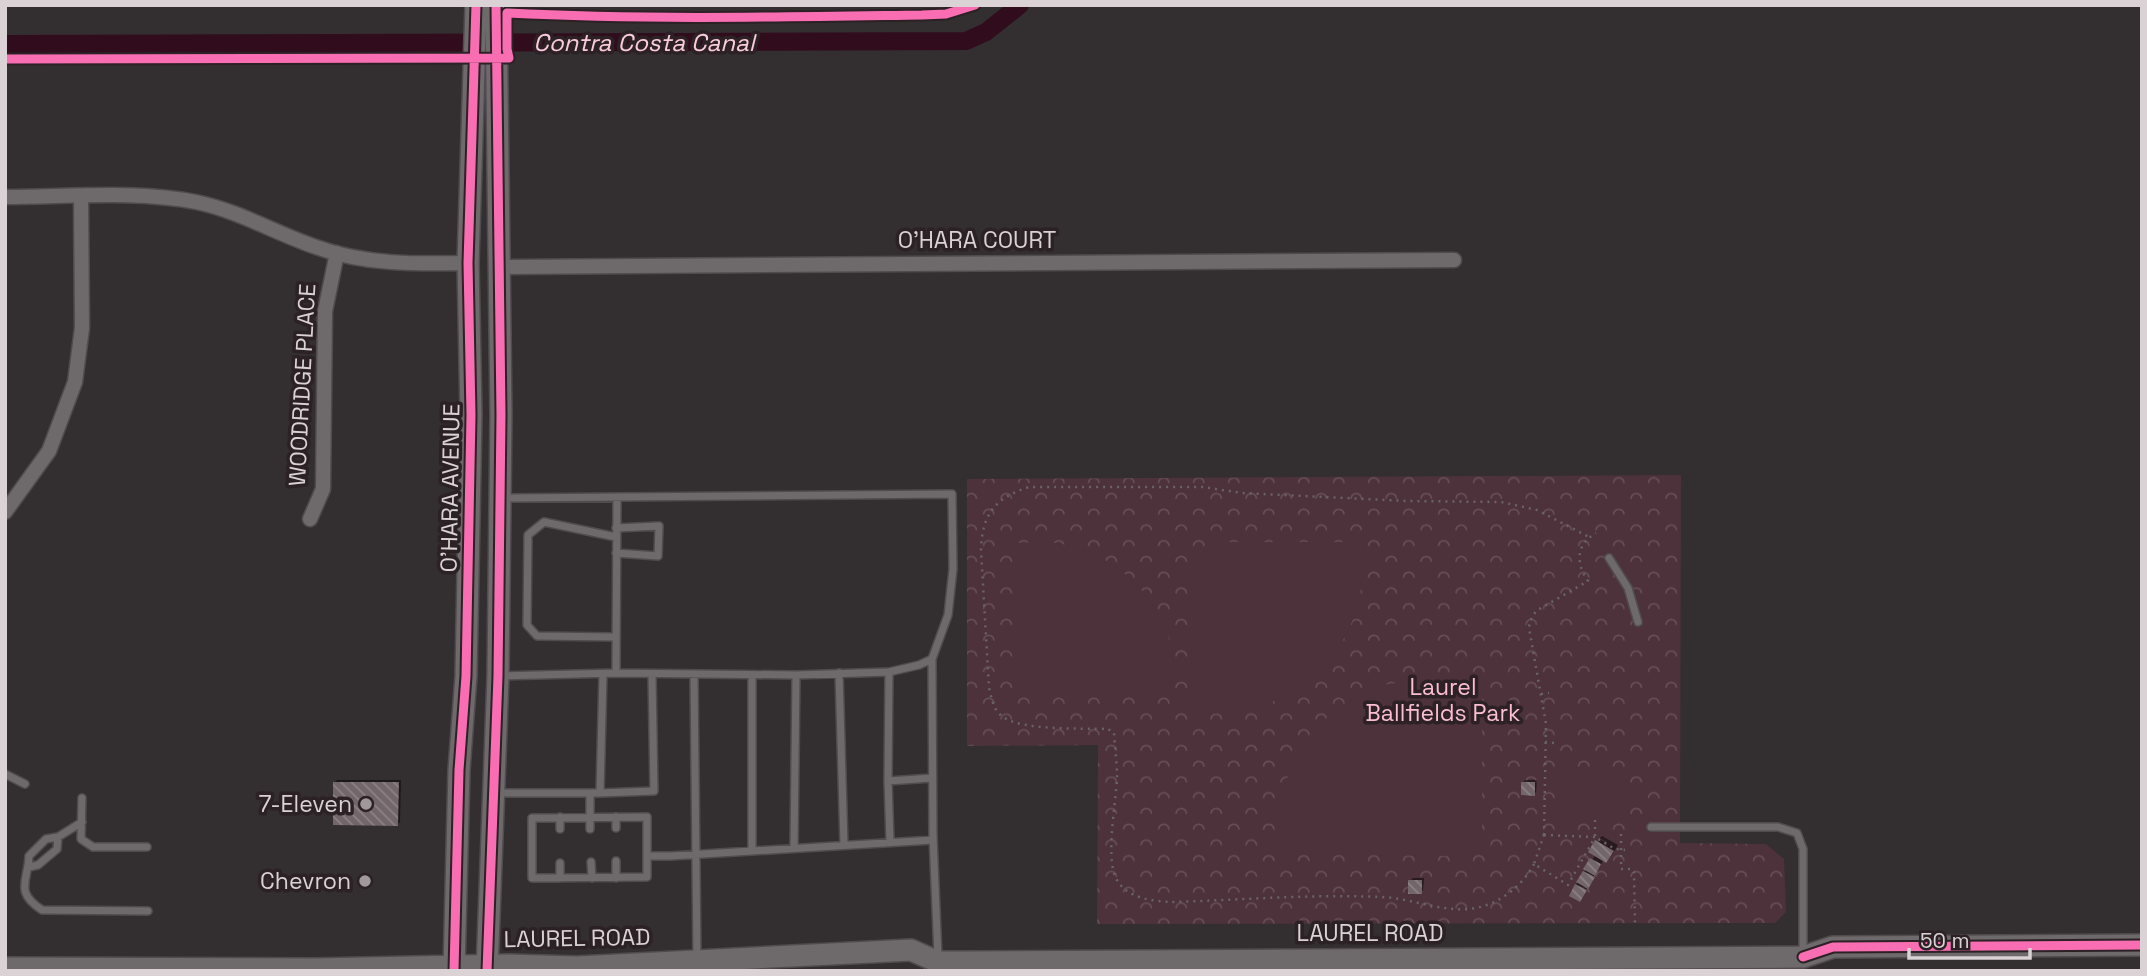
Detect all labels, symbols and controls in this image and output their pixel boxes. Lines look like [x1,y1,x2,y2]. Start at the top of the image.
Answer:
water label: Contra Costa Canal [533,27,758,58]
street label: O'HARA COURT [898,225,1056,255]
street label: WOODRIDGE PLACE [282,283,322,487]
street label: O'HARA AVENUE [434,403,466,573]
park label: Laurel Ballfields Park [1366,672,1520,728]
place label: 7-Eleven [259,789,352,819]
marker: 7-Eleven [358,796,374,812]
place label: Chevron [260,866,351,896]
marker: Chevron [357,873,373,889]
scale bar [1909,916,2030,960]
street label: LAUREL ROAD [1297,918,1443,948]
street label: LAUREL ROAD [503,922,651,954]
text: 50 m [1920,927,1970,954]

